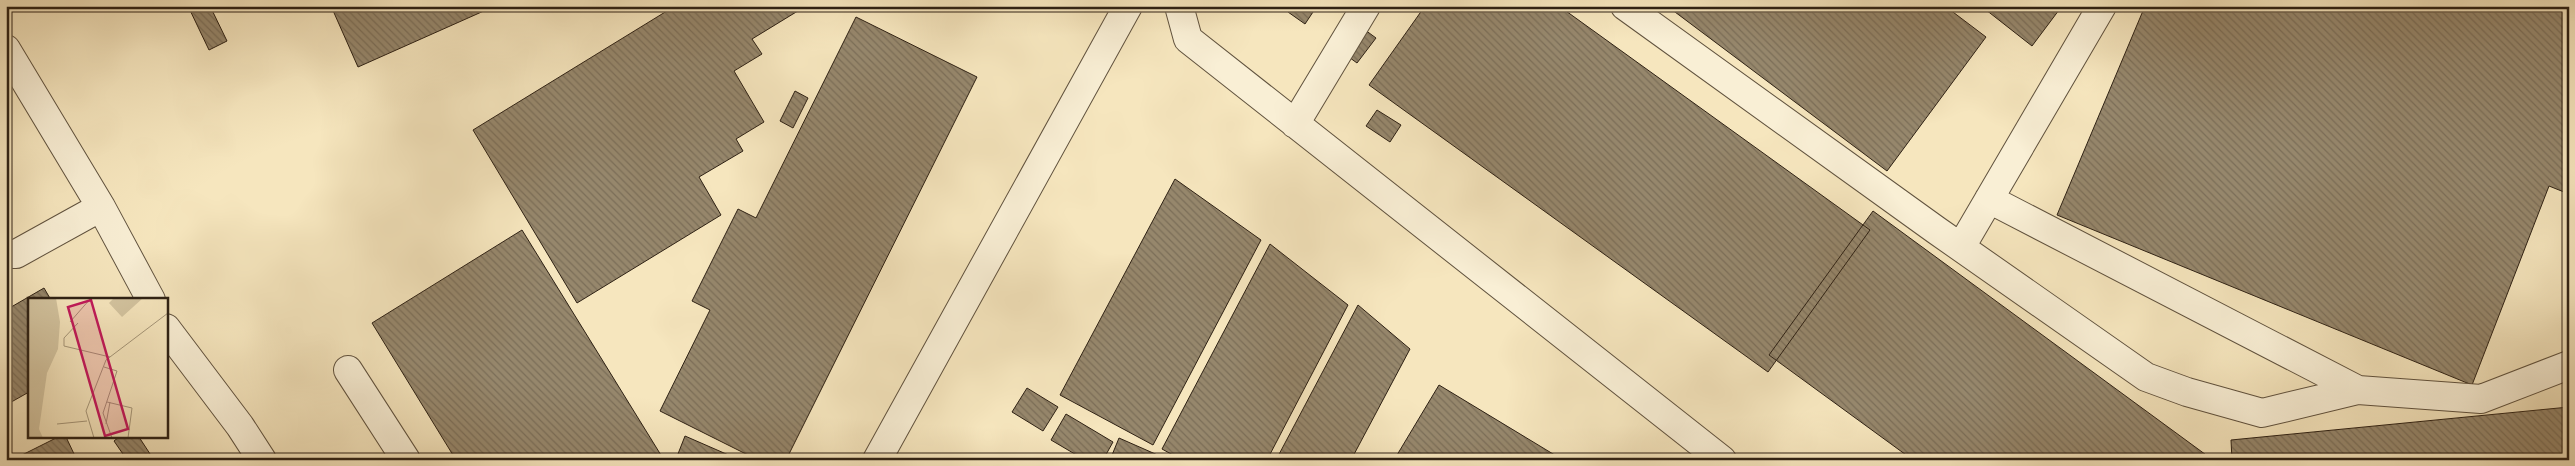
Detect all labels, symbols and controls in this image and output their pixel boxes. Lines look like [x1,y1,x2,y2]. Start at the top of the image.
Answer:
inset map [28,298,168,438]

